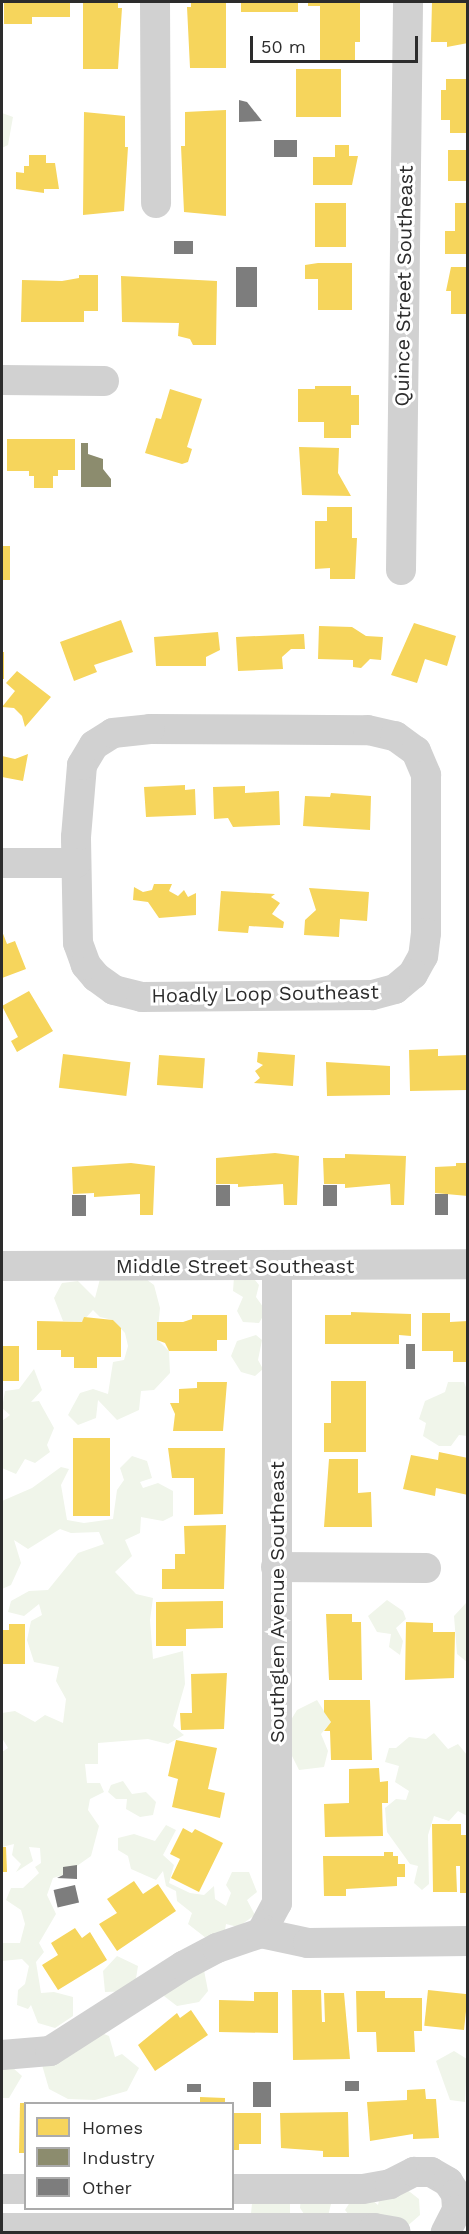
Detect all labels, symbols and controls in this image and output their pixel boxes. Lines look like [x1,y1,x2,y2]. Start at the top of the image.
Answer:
scale bar [253,24,421,62]
text: 50 m [261,36,306,57]
street label: Quince Street Southeast [390,165,418,407]
street label: Hoadly Loop Southeast [151,980,379,1008]
street label: Middle Street Southeast [116,1254,354,1278]
street label: Southglen Avenue Southeast [265,1461,289,1743]
legend [24,2102,234,2210]
text: Homes [82,2117,143,2138]
text: Industry [82,2147,154,2168]
text: Other [82,2177,132,2198]

